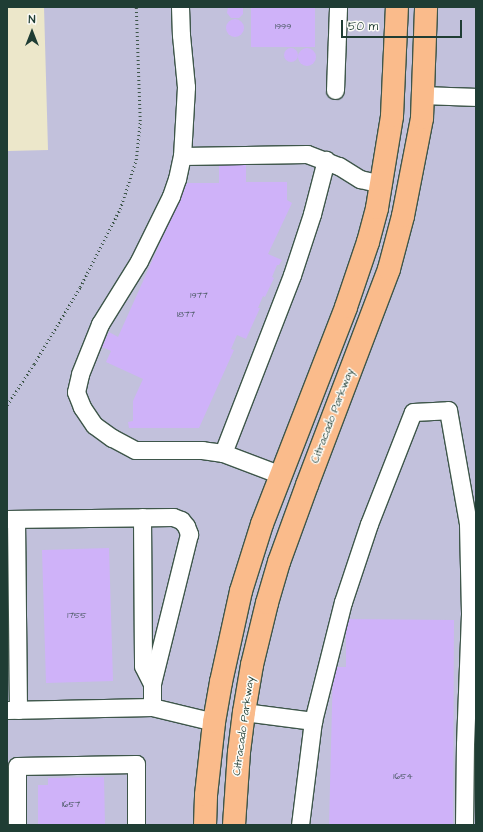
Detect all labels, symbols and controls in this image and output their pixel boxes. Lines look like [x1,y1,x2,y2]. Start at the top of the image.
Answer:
north arrow [12,12,52,52]
text: N [29,12,35,27]
scale bar [343,12,464,38]
text: 50 m [348,18,378,35]
house number: 1999 [275,22,291,32]
house number: 1977 [190,291,208,301]
house number: 1877 [177,310,195,320]
street label: Citracado Parkway [309,367,357,465]
house number: 1755 [67,611,87,621]
street label: Citracado Parkway [230,675,258,777]
house number: 1654 [393,772,413,782]
house number: 1657 [62,800,80,810]

